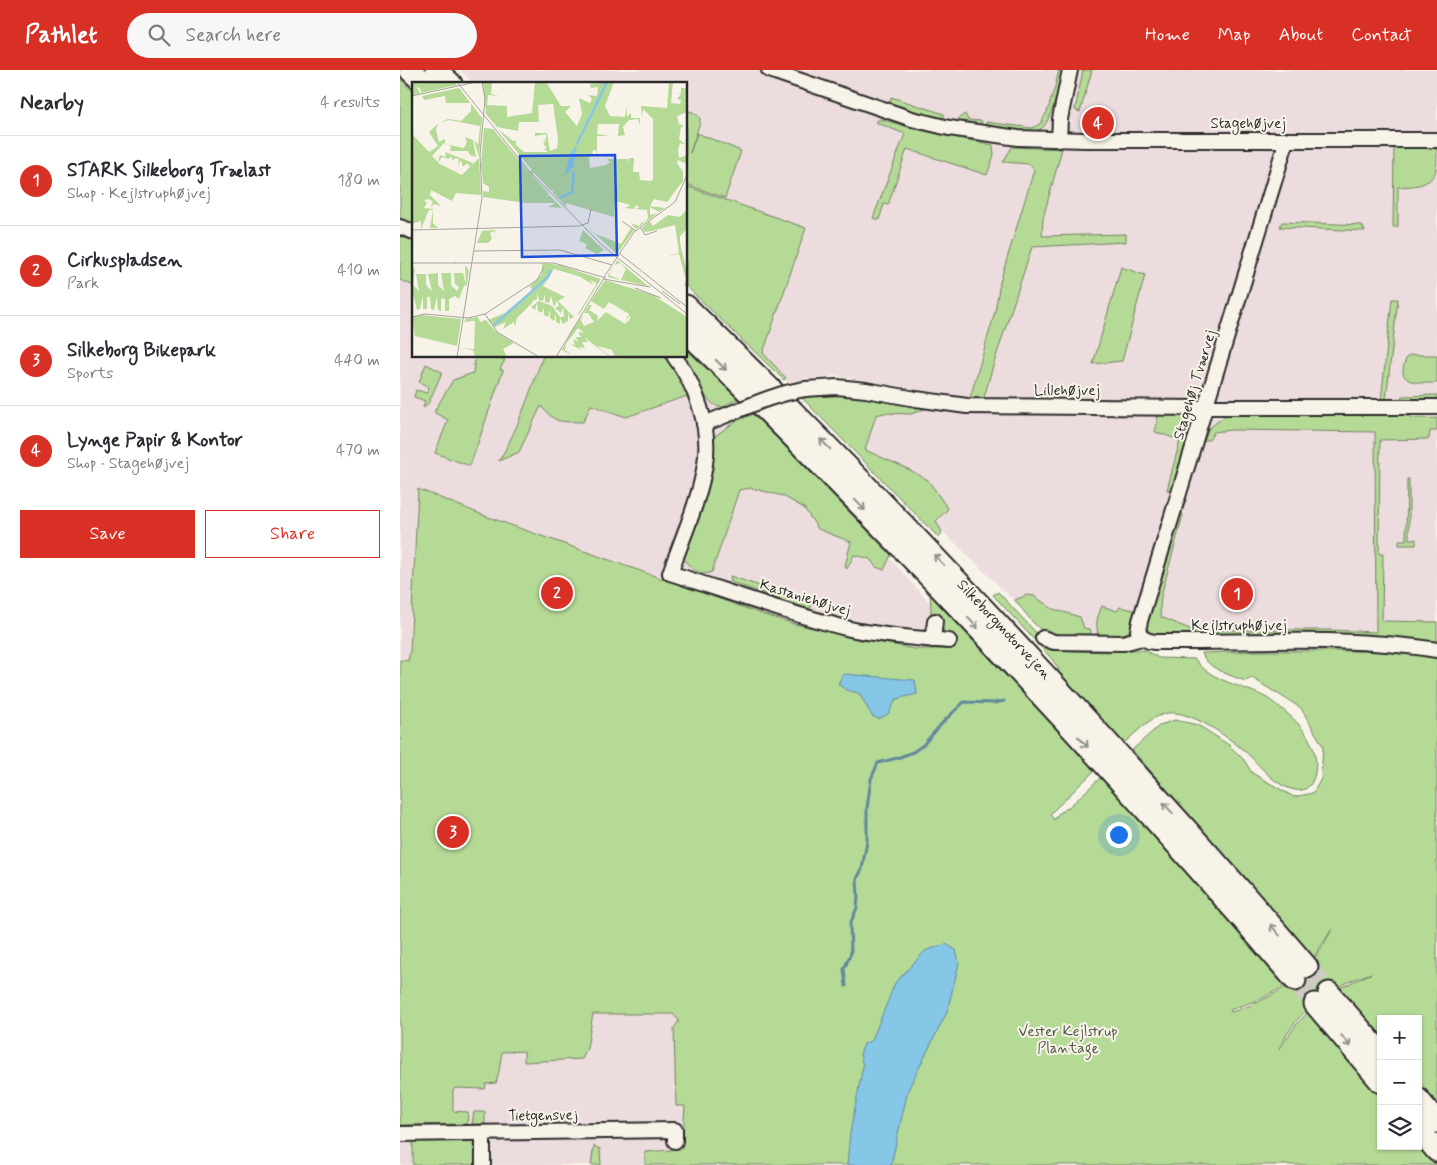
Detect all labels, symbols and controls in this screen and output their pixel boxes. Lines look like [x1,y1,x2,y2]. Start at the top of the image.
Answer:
search box [127,13,477,58]
text: Pathlet [25,20,97,51]
icon: search [145,21,173,49]
text: Search here [185,23,281,48]
text: Home [1145,23,1190,47]
text: Map [1218,23,1251,47]
text: About [1279,23,1323,47]
text: Contact [1351,23,1412,47]
inset map [412,82,688,358]
text: Nearby [20,89,84,117]
text: 4 results [320,92,380,113]
pin: 4 [1082,104,1114,142]
street label: Stagehøjvej [1210,114,1286,135]
text: STARK Silkeborg Trælast [67,158,271,183]
text: 1 [32,170,40,191]
text: 180 m [337,170,380,191]
text: Shop · Kejlstruphøjvej [67,183,211,204]
text: Cirkuspladsen [67,248,182,273]
text: 2 [32,260,40,281]
text: 410 m [337,260,380,281]
text: Park [67,273,99,294]
street label: Stagehøj Tværvej [1169,328,1222,443]
text: Silkeborg Bikepark [67,338,216,363]
text: 3 [32,350,40,371]
text: 440 m [334,350,380,371]
one-way arrow [715,359,727,371]
text: Sports [67,363,113,384]
street label: Lillehøjvej [1034,381,1100,401]
text: Lynge Papir & Kontor [67,428,243,453]
one-way arrow [819,438,831,450]
text: 4 [31,440,41,461]
text: 470 m [336,440,380,461]
text: Shop · Stagehøjvej [67,453,189,474]
one-way arrow [854,499,866,511]
button: Save [20,510,195,558]
button: Share [205,510,380,558]
one-way arrow [933,554,945,567]
pin: 2 [541,574,573,612]
street label: Kastaniehøjvej [757,575,853,621]
pin: 1 [1221,575,1253,613]
street label: Silkeborgmotorvejen [951,576,1056,685]
one-way arrow [967,616,979,629]
street label: Kejlstruphøjvej [1191,616,1287,636]
one-way arrow [1077,735,1089,748]
one-way arrow [1162,802,1174,815]
pin: 3 [437,813,469,851]
your location [1106,822,1132,848]
one-way arrow [1270,924,1281,937]
map controls [1377,1015,1422,1150]
button: + [1377,1015,1422,1060]
park label: Vester Kejlstrup Plantage [1018,1022,1118,1060]
one-way arrow [1341,1034,1352,1047]
button: − [1377,1060,1422,1105]
street label: Tietgensvej [508,1105,578,1128]
button: layers [1377,1105,1422,1150]

